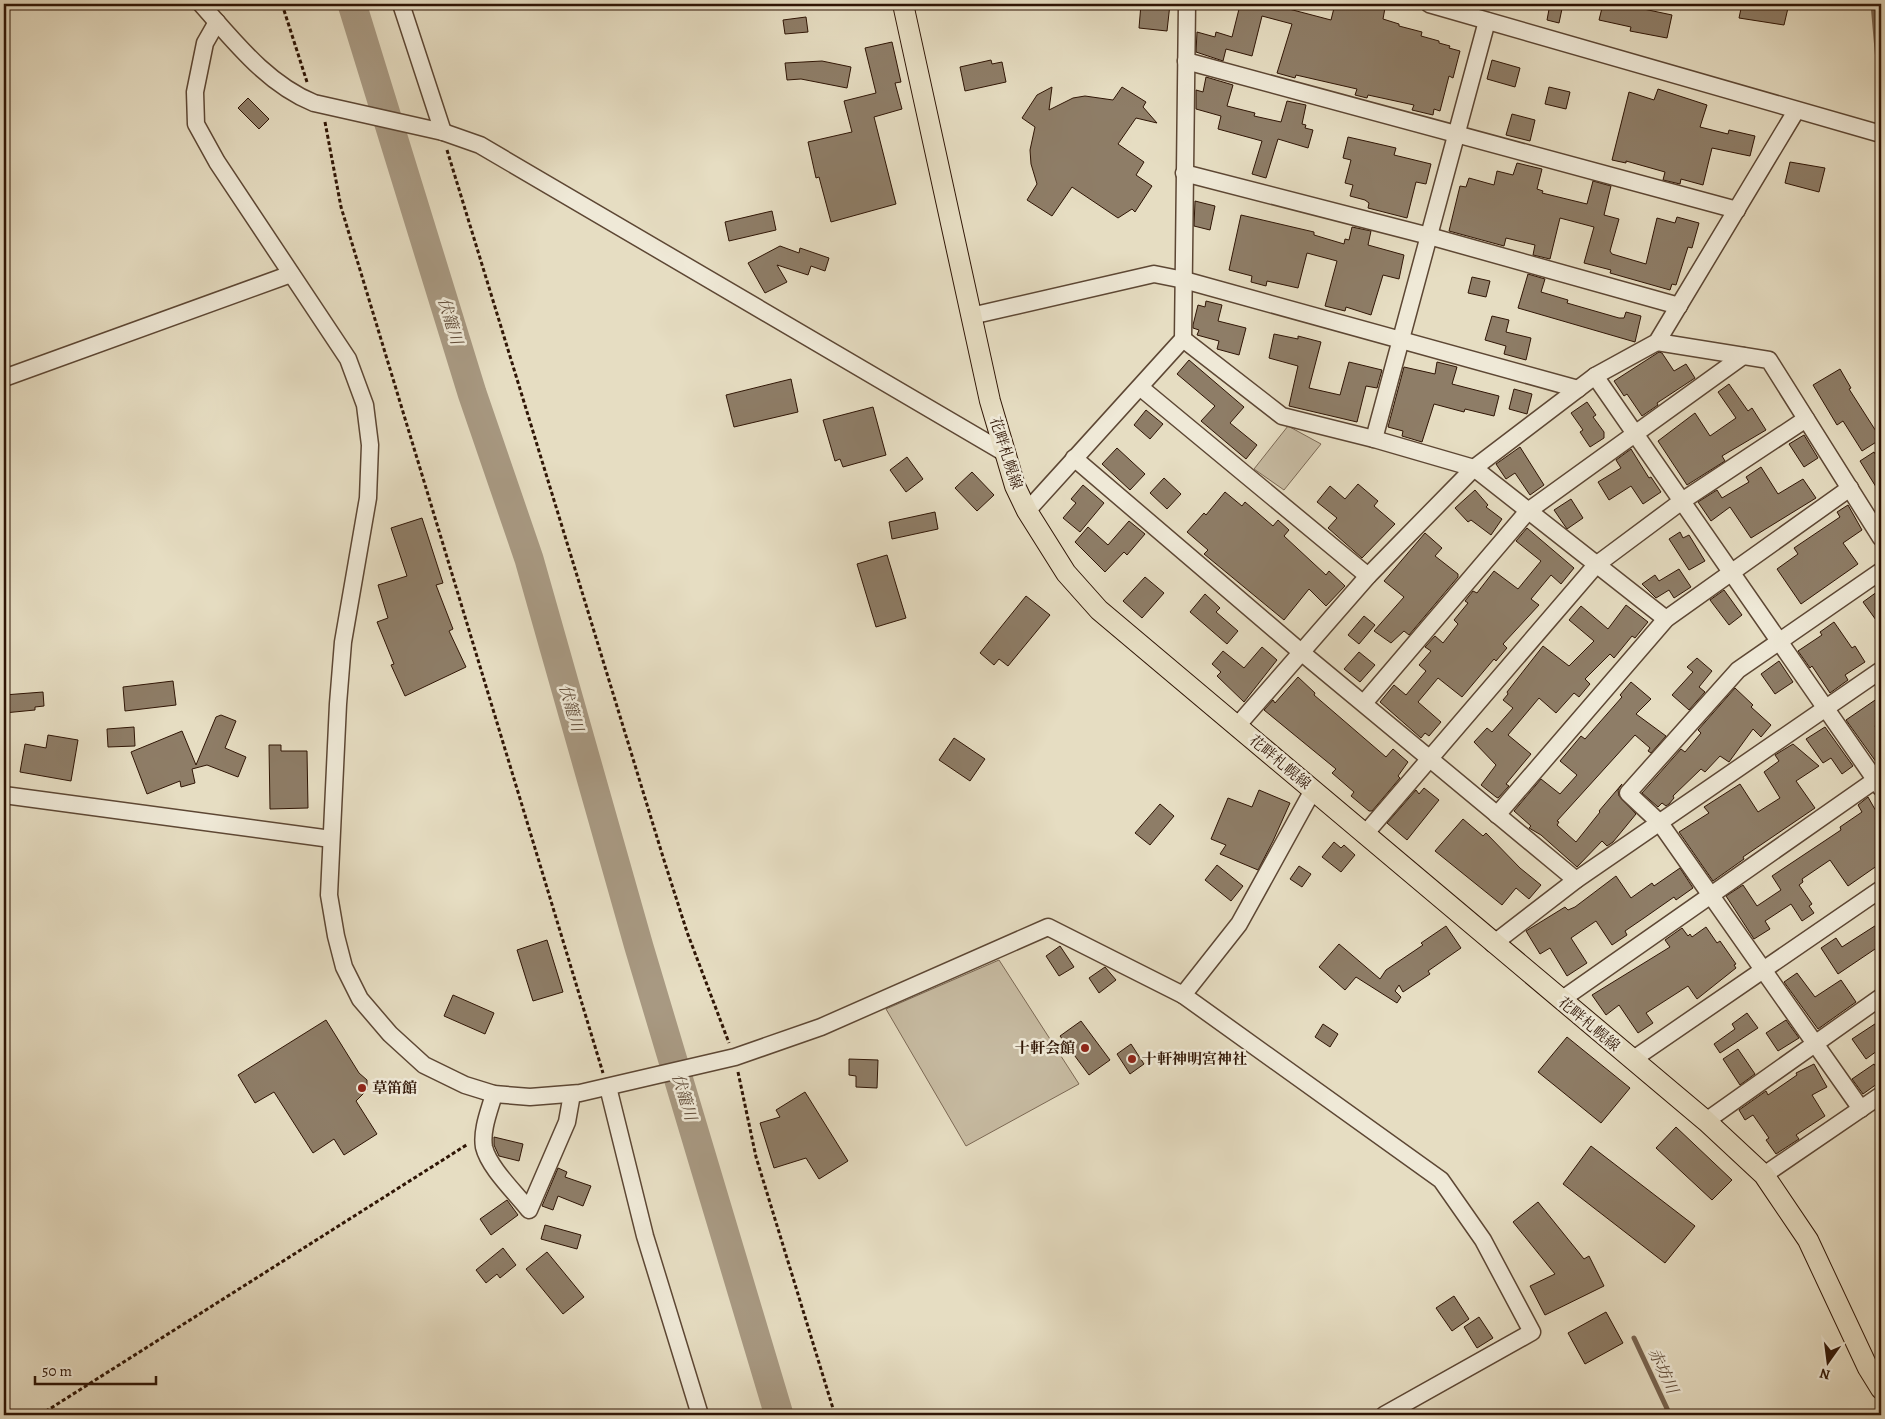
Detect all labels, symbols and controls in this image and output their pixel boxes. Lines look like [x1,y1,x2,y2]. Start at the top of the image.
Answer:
water label: 伏籠川 [432,295,468,349]
street label: 花畔札幌線 [985,414,1027,492]
water label: 伏籠川 [554,682,589,736]
street label: 花畔札幌線 [1245,730,1315,794]
street label: 花畔札幌線 [1554,992,1624,1056]
place label: 十軒会館 [1015,1038,1075,1058]
marker: 十軒会館 [1079,1042,1091,1054]
place label: 十軒神明宮神社 [1142,1049,1247,1069]
marker: 十軒神明宮神社 [1126,1053,1138,1065]
water label: 伏籠川 [666,1071,702,1125]
place label: 草笛館 [372,1078,417,1098]
marker: 草笛館 [356,1082,368,1094]
north arrow [1802,1336,1852,1386]
water label: 赤坊川 [1643,1345,1684,1399]
scale bar [35,1354,156,1386]
text: 50 m [42,1361,72,1381]
text: N [1818,1364,1832,1385]

